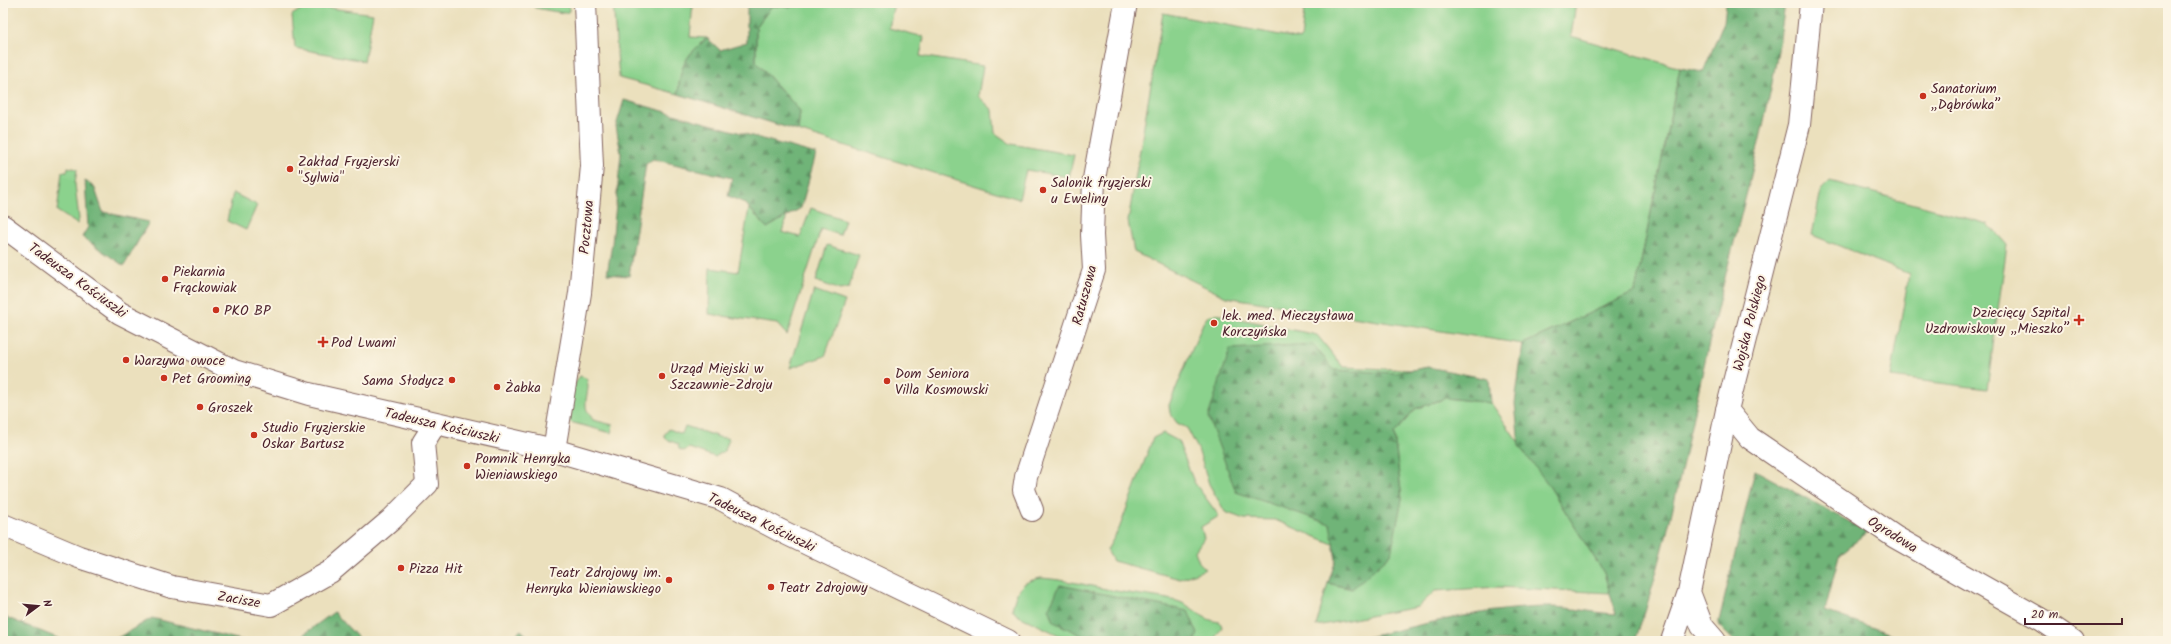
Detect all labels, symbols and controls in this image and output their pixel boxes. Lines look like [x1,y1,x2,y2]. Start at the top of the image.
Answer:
place label: Sanatorium „Dąbrówka” [1931,78,2001,116]
marker: Sanatorium „Dąbrówka” [1918,91,1928,101]
place label: Zakład Fryzjerski "Sylwia" [298,151,400,189]
marker: Zakład Fryzjerski "Sylwia" [285,164,295,174]
place label: Salonik fryzjerski u Eweliny [1051,172,1151,210]
marker: Salonik fryzjerski u Eweliny [1038,185,1048,195]
street label: Pocztowa [574,199,600,255]
street label: Tadeusza Kościuszki [24,237,132,325]
place label: Piekarnia Frąckowiak [173,261,237,299]
street label: Ratuszowa [1066,263,1104,328]
street label: Wojska Polskiego [1727,273,1773,373]
marker: Piekarnia Frąckowiak [160,274,170,284]
place label: PKO BP [224,300,271,322]
place label: Dziecięcy Szpital Uzdrowiskowy „Mieszko” [1925,302,2071,340]
marker: PKO BP [211,305,221,315]
place label: lek. med. Mieczysława Korczyńska [1222,305,1354,343]
marker: Dziecięcy Szpital Uzdrowiskowy „Mieszko” [2073,314,2085,326]
marker: lek. med. Mieczysława Korczyńska [1209,318,1219,328]
place label: Pod Lwami [331,332,396,354]
marker: Pod Lwami [318,337,328,347]
place label: Warzywa owoce [134,350,226,372]
marker: Warzywa owoce [121,355,131,365]
place label: Urząd Miejski w Szczawnie-Zdroju [670,358,773,396]
place label: Dom Seniora Villa Kosmowski [895,363,989,401]
place label: Pet Grooming [172,368,251,390]
place label: Sama Słodycz [362,370,444,392]
marker: Urząd Miejski w Szczawnie-Zdroju [657,371,667,381]
marker: Pet Grooming [159,373,169,383]
marker: Sama Słodycz [447,375,457,385]
marker: Dom Seniora Villa Kosmowski [882,376,892,386]
place label: Żabka [505,377,541,399]
marker: Żabka [492,382,502,392]
place label: Groszek [208,397,253,419]
marker: Groszek [195,402,205,412]
street label: Tadeusza Kościuszki [382,402,502,450]
place label: Studio Fryzjerskie Oskar Bartusz [262,417,366,455]
marker: Studio Fryzjerskie Oskar Bartusz [249,430,259,440]
place label: Pomnik Henryka Wieniawskiego [475,448,571,486]
marker: Pomnik Henryka Wieniawskiego [462,461,472,471]
street label: Tadeusza Kościuszki [704,487,820,559]
street label: Ogrodowa [1863,511,1922,559]
place label: Pizza Hit [409,558,463,580]
place label: Teatr Zdrojowy im. Henryka Wieniawskiego [525,562,661,600]
marker: Pizza Hit [396,563,406,573]
marker: Teatr Zdrojowy im. Henryka Wieniawskiego [664,575,674,585]
place label: Teatr Zdrojowy [779,577,868,599]
marker: Teatr Zdrojowy [766,582,776,592]
street label: Zacisze [216,585,263,615]
north arrow [18,586,58,626]
text: N [37,598,56,609]
scale bar [2025,600,2122,626]
text: 20 m [2031,605,2059,624]

